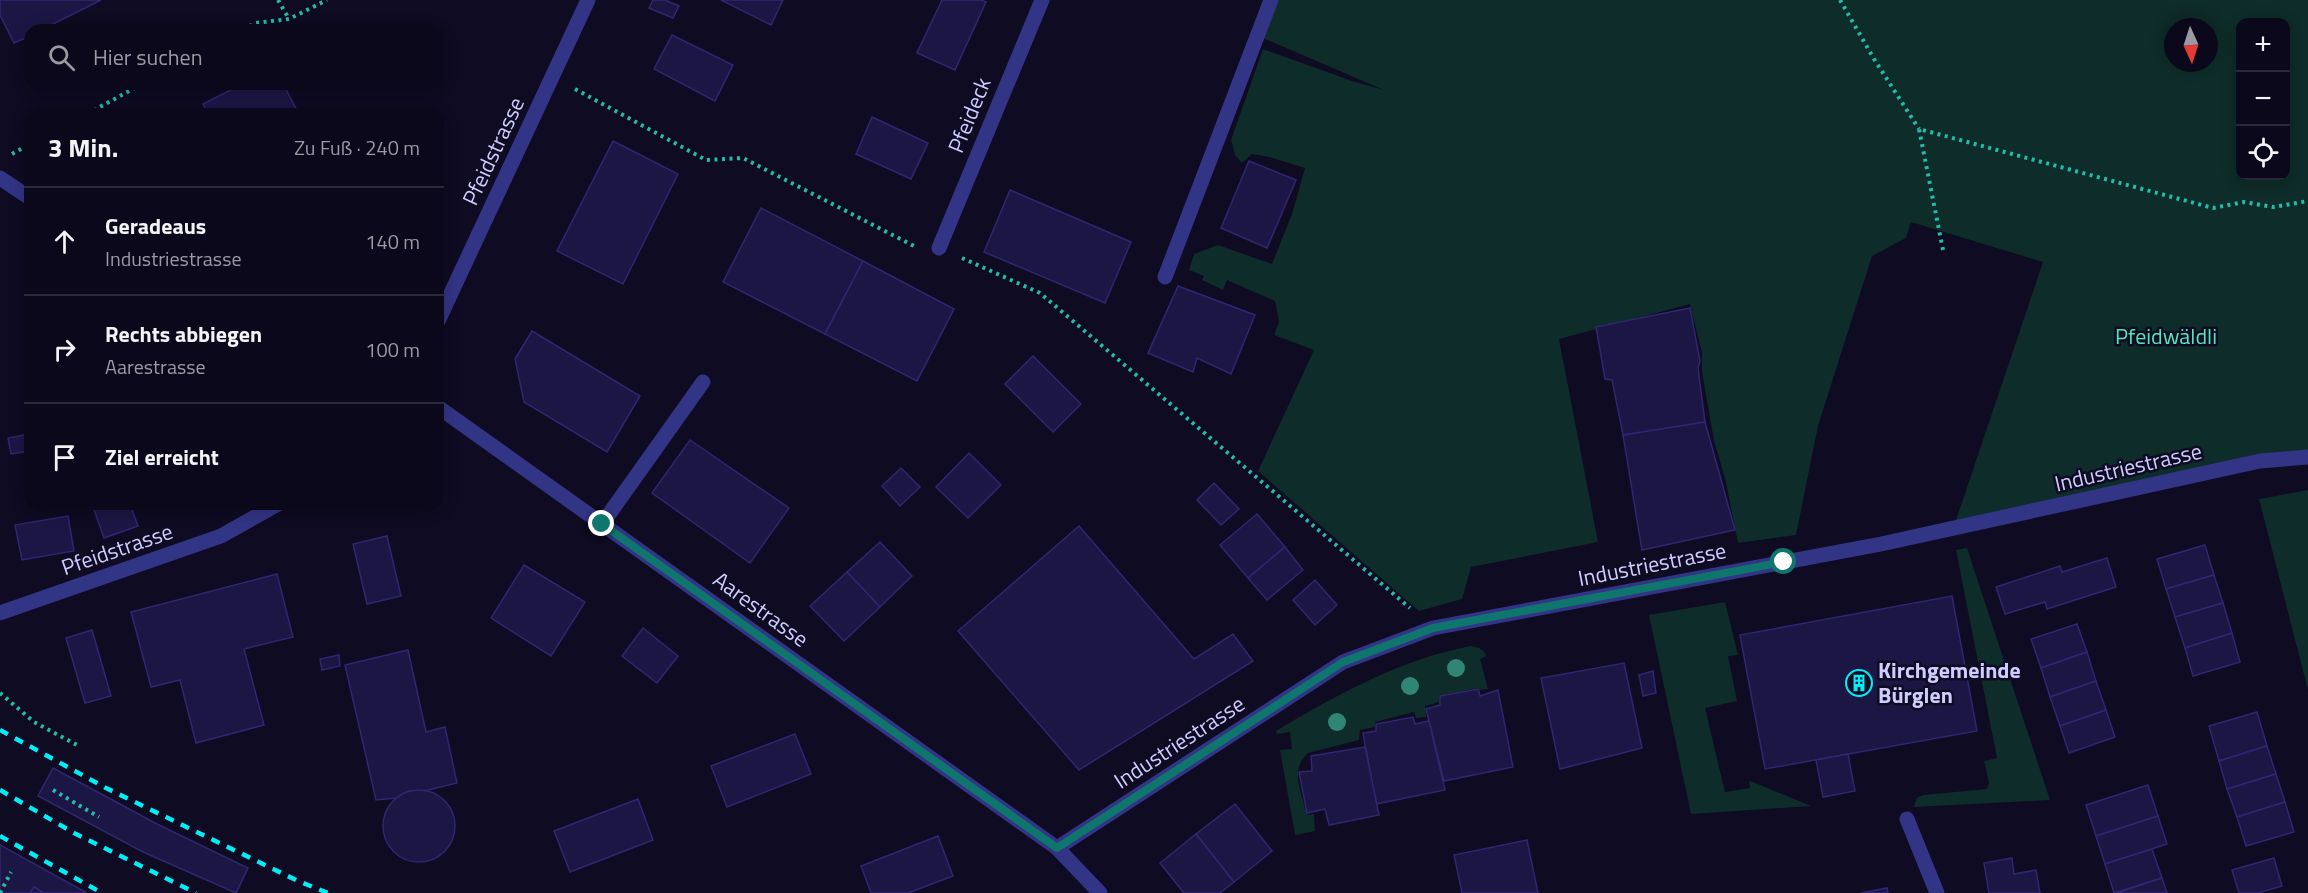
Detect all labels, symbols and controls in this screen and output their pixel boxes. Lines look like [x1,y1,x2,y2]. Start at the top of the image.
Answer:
north arrow [2164,18,2218,72]
map controls [2236,18,2290,180]
button: + [2236,18,2290,72]
search box [24,24,444,90]
text: Hier suchen [93,40,202,74]
icon: search [45,41,78,74]
street label: Pfeideck [938,72,1000,158]
button: − [2236,72,2290,126]
street label: Pfeidstrasse [453,91,533,211]
button: locate [2236,126,2290,180]
text: 3 Min. [48,128,118,167]
text: Zu Fuß · 240 m [294,132,420,163]
text: Geradeaus [105,209,206,243]
icon: ahead [48,225,81,258]
text: 140 m [365,226,420,257]
text: Industriestrasse [105,243,242,274]
text: Rechts abbiegen [105,317,262,351]
park label: Pfeidwäldli [2115,319,2217,353]
icon: right [48,333,81,366]
text: 100 m [365,334,420,365]
text: Aarestrasse [105,351,206,382]
street label: Industriestrasse [2051,434,2205,500]
text: Ziel erreicht [105,440,219,474]
icon: arrive [48,441,81,474]
route end [588,510,614,536]
street label: Pfeidstrasse [57,514,177,584]
street label: Industriestrasse [1575,533,1729,595]
route start [1770,548,1796,574]
street label: Aarestrasse [706,563,816,655]
place label: Kirchgemeinde Bürglen [1878,653,2021,712]
building icon: Kirchgemeinde Bürglen [1844,668,1874,698]
street label: Industriestrasse [1107,687,1251,797]

